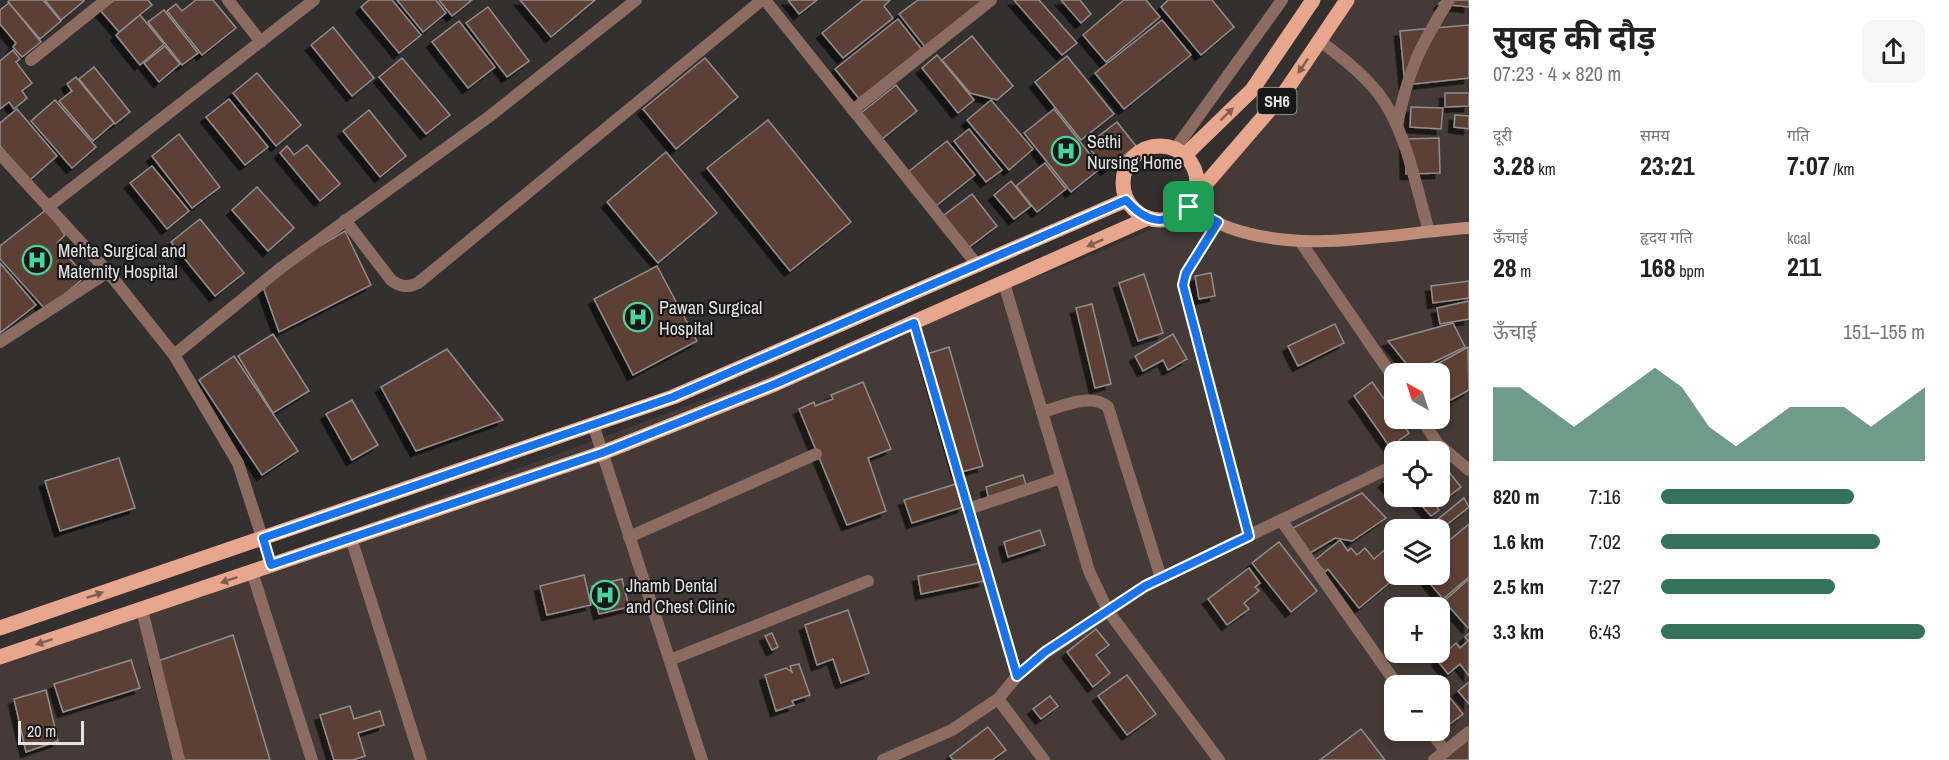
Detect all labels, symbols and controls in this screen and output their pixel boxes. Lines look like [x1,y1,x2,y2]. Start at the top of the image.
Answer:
text: सुबह की दौड़ [1493,15,1656,59]
button: share [1862,20,1925,83]
one-way arrow [1298,58,1309,74]
text: 07:23 · 4 × 820 m [1493,60,1621,87]
road number: SH6 [1258,88,1296,114]
one-way arrow [1220,107,1235,121]
text: दूरी [1493,124,1512,146]
text: समय [1640,124,1670,146]
text: गति [1787,124,1809,146]
place label: Sethi Nursing Home [1087,129,1182,175]
hospital icon: Sethi Nursing Home [1050,135,1082,167]
text: 3.28 [1493,148,1535,183]
text: 23:21 [1640,148,1695,183]
text: 7:07 [1787,148,1830,183]
text: km [1535,158,1556,180]
text: /km [1830,158,1854,180]
pin [1163,181,1214,232]
icon: arrive [1172,190,1205,223]
text: ऊँचाई [1493,226,1528,248]
text: हृदय गति [1640,226,1693,248]
text: kcal [1787,227,1810,249]
place label: Mehta Surgical and Maternity Hospital [58,238,186,284]
one-way arrow [1086,238,1104,248]
hospital icon: Mehta Surgical and Maternity Hospital [21,244,53,276]
text: 211 [1787,249,1821,284]
text: 28 [1493,250,1517,285]
text: 168 [1640,250,1676,285]
text: m [1517,260,1531,282]
text: bpm [1676,260,1705,282]
place label: Pawan Surgical Hospital [659,295,762,341]
hospital icon: Pawan Surgical Hospital [622,301,654,333]
text: ऊँचाई [1493,318,1536,345]
text: 151–155 m [1843,318,1925,345]
north arrow [1384,363,1450,429]
map controls [1384,363,1450,741]
button: locate [1384,441,1450,507]
text: 820 m [1493,483,1540,510]
text: 7:16 [1589,483,1621,510]
button: layers [1384,519,1450,585]
text: 1.6 km [1493,528,1544,555]
text: 7:02 [1589,528,1621,555]
place label: Jhamb Dental and Chest Clinic [626,573,735,619]
text: 2.5 km [1493,573,1544,600]
text: 7:27 [1589,573,1621,600]
one-way arrow [220,575,238,585]
hospital icon: Jhamb Dental and Chest Clinic [589,579,621,611]
one-way arrow [86,590,104,600]
button: + [1384,597,1450,663]
text: 3.3 km [1493,618,1544,645]
text: 6:43 [1589,618,1621,645]
one-way arrow [35,638,53,647]
button: − [1384,675,1450,741]
scale bar [18,718,84,746]
text: 20 m [27,720,56,742]

